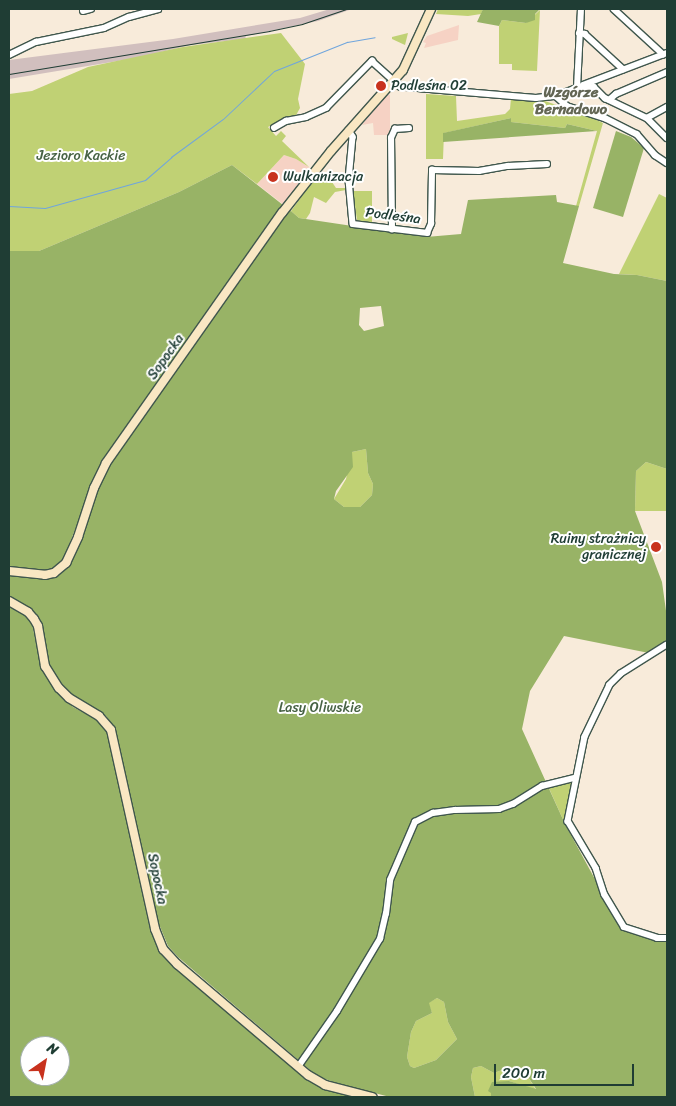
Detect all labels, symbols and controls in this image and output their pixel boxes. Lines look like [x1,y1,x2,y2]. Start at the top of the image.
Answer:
place label: Podleśna 02 [391,78,467,94]
marker: Podleśna 02 [375,80,387,92]
district label: Wzgórze Bernadowo [535,83,607,118]
park label: Jezioro Kackie [37,148,125,164]
place label: Wulkanizacja [283,169,363,185]
marker: Wulkanizacja [267,171,279,183]
street label: Podleśna [365,204,421,228]
street label: Sopocka [144,331,188,383]
place label: Ruiny strażnicy granicznej [550,531,646,564]
marker: Ruiny strażnicy granicznej [650,541,662,553]
park label: Lasy Oliwskie [279,700,361,716]
street label: Sopocka [143,852,171,906]
north arrow [20,1036,70,1086]
text: N [42,1036,64,1062]
scale bar [496,1054,636,1086]
text: 200 m [502,1060,545,1086]

